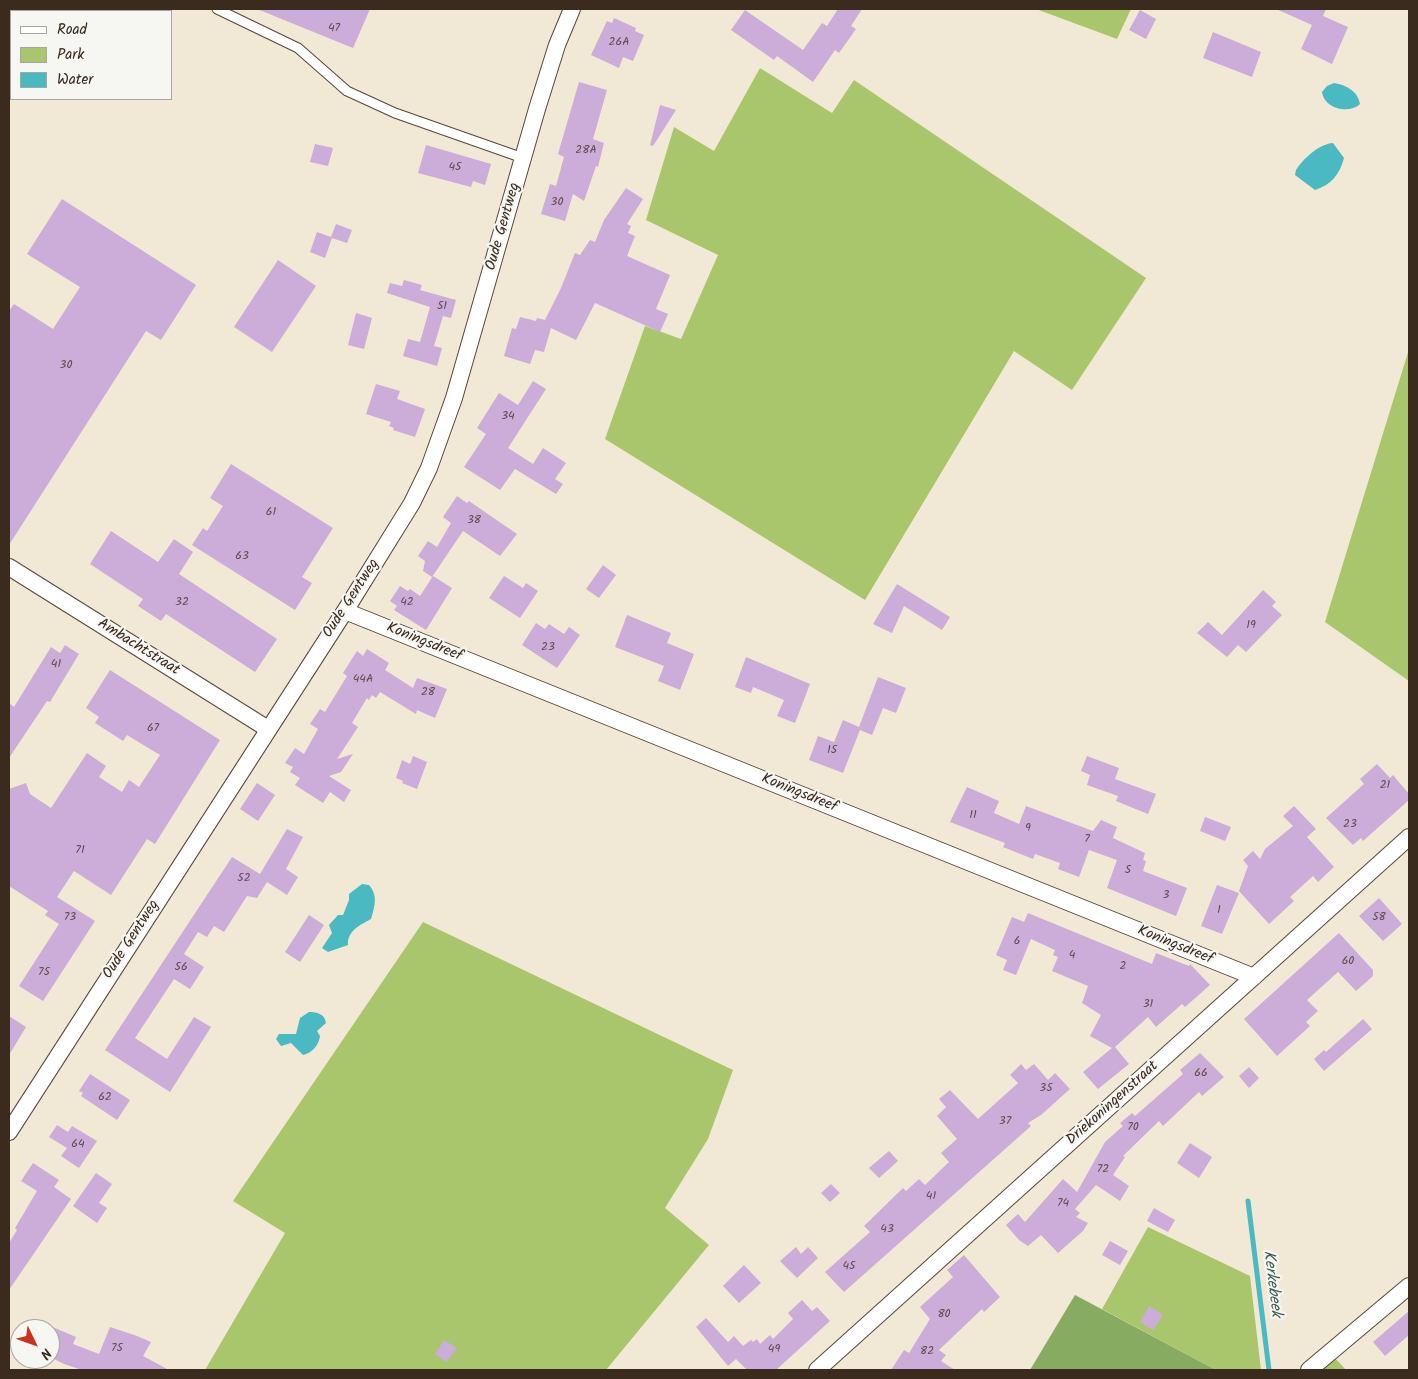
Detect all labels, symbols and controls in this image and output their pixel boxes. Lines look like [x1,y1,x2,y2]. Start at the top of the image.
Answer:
legend [10,10,172,100]
text: Road [57,18,87,42]
house number: 47 [328,22,340,36]
house number: 26A [609,36,629,50]
text: Park [57,43,84,67]
text: Water [57,68,93,92]
house number: 28A [575,144,597,158]
house number: 45 [448,161,462,175]
street label: Oude Gentweg [483,181,525,273]
house number: 30 [551,196,563,210]
house number: 51 [437,300,447,314]
house number: 30 [60,359,72,373]
house number: 34 [501,410,515,424]
house number: 61 [266,506,276,520]
house number: 38 [467,514,481,528]
house number: 63 [235,550,249,564]
street label: Oude Gentweg [320,556,384,642]
house number: 32 [175,596,189,610]
house number: 42 [400,596,414,610]
street label: Ambachtstraat [94,616,182,680]
house number: 19 [1246,619,1256,633]
street label: Koningsdreef [383,620,465,666]
house number: 23 [541,641,555,655]
house number: 41 [51,658,61,672]
house number: 44A [353,673,373,687]
house number: 28 [421,686,435,700]
house number: 67 [147,722,159,736]
house number: 15 [827,744,837,758]
street label: Koningsdreef [758,771,840,817]
house number: 21 [1380,779,1390,793]
house number: 11 [969,809,977,823]
house number: 23 [1343,818,1357,832]
house number: 9 [1025,822,1031,836]
house number: 7 [1084,833,1090,847]
house number: 71 [75,844,85,858]
house number: 5 [1125,864,1131,878]
house number: 52 [237,872,251,886]
house number: 3 [1163,889,1169,903]
street label: Oude Gentweg [100,897,164,983]
house number: 1 [1217,904,1221,918]
house number: 73 [64,911,76,925]
house number: 58 [1372,911,1386,925]
street label: Koningsdreef [1134,923,1216,969]
house number: 6 [1014,935,1020,949]
house number: 4 [1069,949,1075,963]
house number: 60 [1342,955,1354,969]
house number: 2 [1120,960,1126,974]
house number: 56 [174,961,188,975]
house number: 75 [38,966,50,980]
house number: 31 [1143,998,1153,1012]
street label: Driekoningenstraat [1063,1058,1163,1150]
house number: 66 [1194,1067,1208,1081]
house number: 35 [1039,1082,1053,1096]
house number: 62 [98,1091,112,1105]
house number: 37 [999,1115,1011,1129]
house number: 70 [1127,1121,1139,1135]
house number: 64 [71,1138,85,1152]
house number: 72 [1097,1163,1109,1177]
house number: 41 [926,1190,936,1204]
house number: 74 [1057,1197,1069,1211]
house number: 43 [880,1223,894,1237]
water label: Kerkebeek [1257,1250,1285,1318]
house number: 45 [842,1260,856,1274]
house number: 80 [937,1308,951,1322]
north arrow [10,1319,60,1369]
house number: 75 [111,1342,123,1356]
text: N [34,1343,57,1364]
house number: 49 [768,1343,780,1357]
house number: 82 [920,1345,934,1359]

